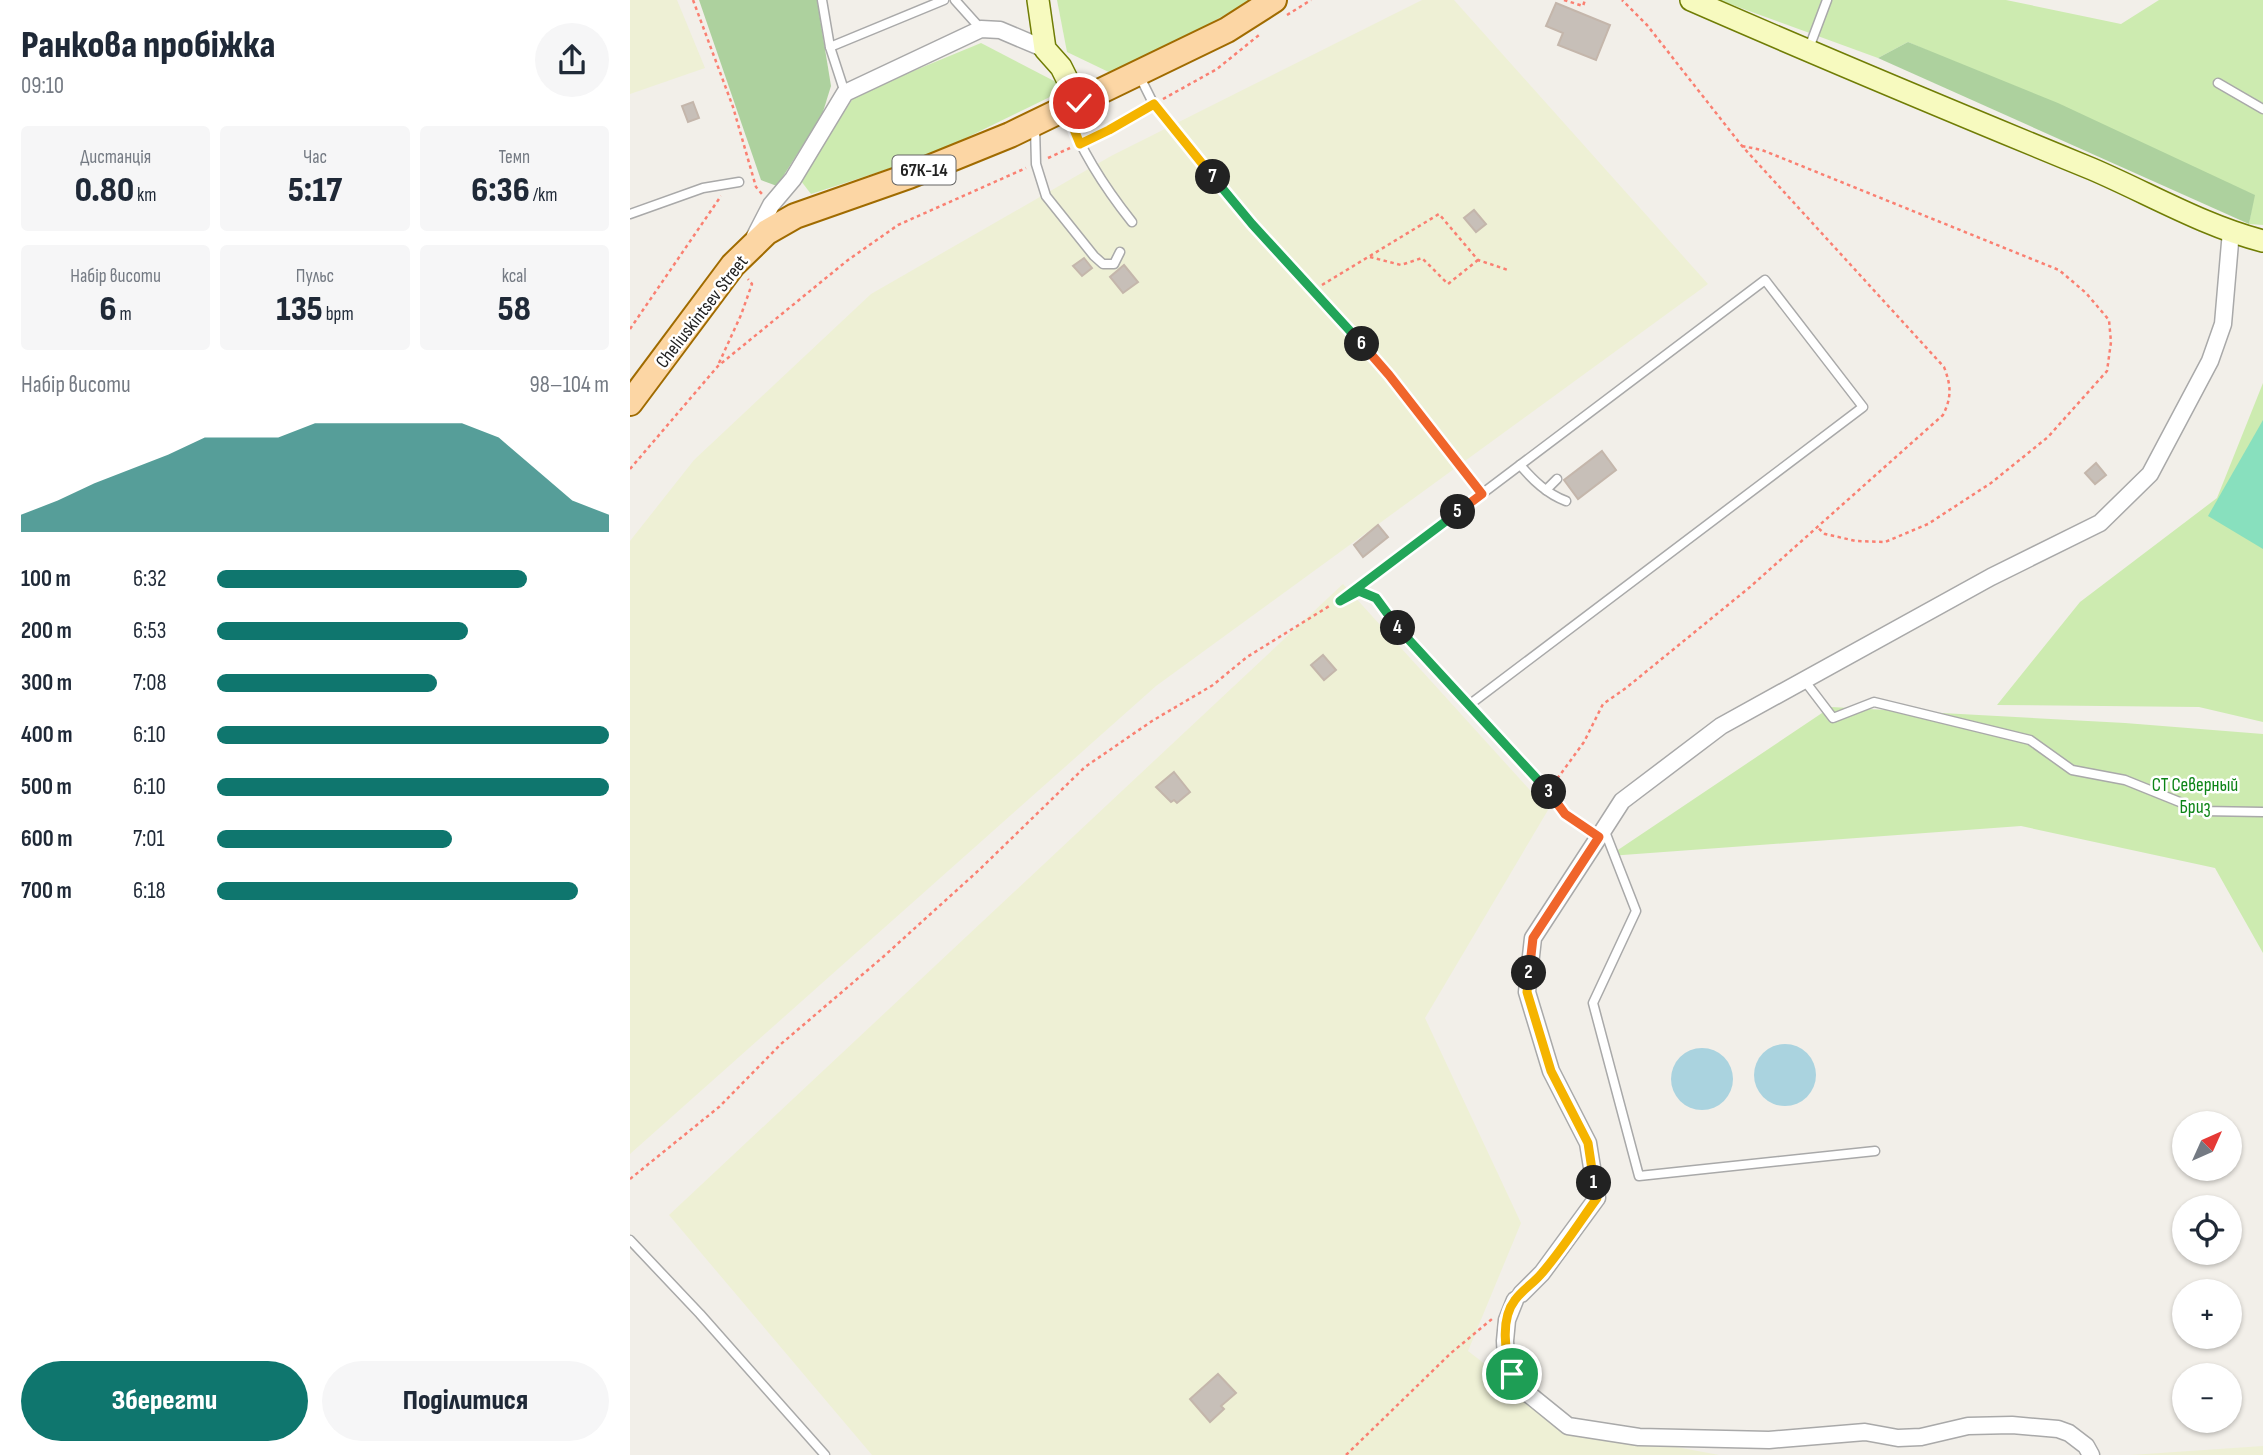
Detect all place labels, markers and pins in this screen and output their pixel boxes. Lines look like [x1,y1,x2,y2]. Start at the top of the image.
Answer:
pin [1049,73,1109,133]
pin: 7 [1196,160,1230,194]
pin: 6 [1344,326,1380,362]
pin: 5 [1440,494,1476,530]
pin: 4 [1380,610,1416,646]
pin: 3 [1532,774,1566,810]
pin: 2 [1511,956,1546,990]
pin: 1 [1576,1166,1612,1200]
pin [1482,1344,1542,1404]

